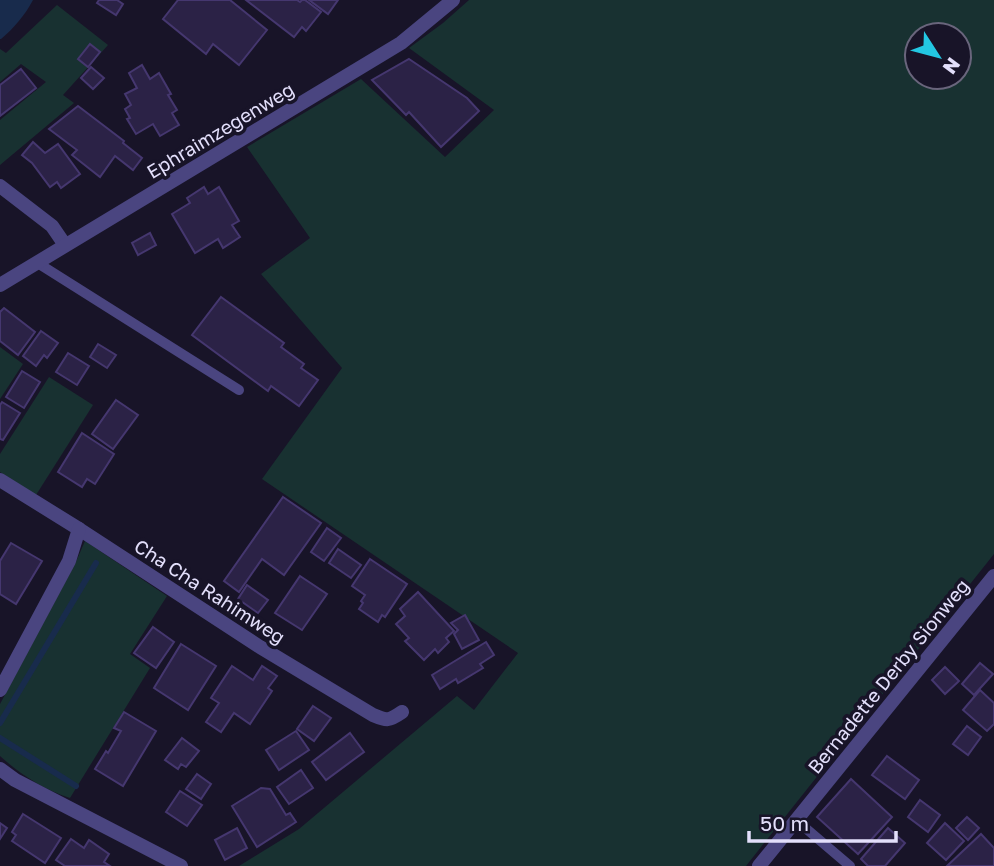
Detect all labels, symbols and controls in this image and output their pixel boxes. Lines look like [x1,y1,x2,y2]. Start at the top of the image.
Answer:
north arrow [903,21,973,91]
text: N [939,54,966,79]
street label: Ephraimzegenweg [142,77,298,183]
street label: Cha Cha Rahimweg [130,534,290,648]
street label: Bernadette Derby Sionweg [802,574,974,778]
scale bar [749,800,896,844]
text: 50 m [760,810,809,836]

